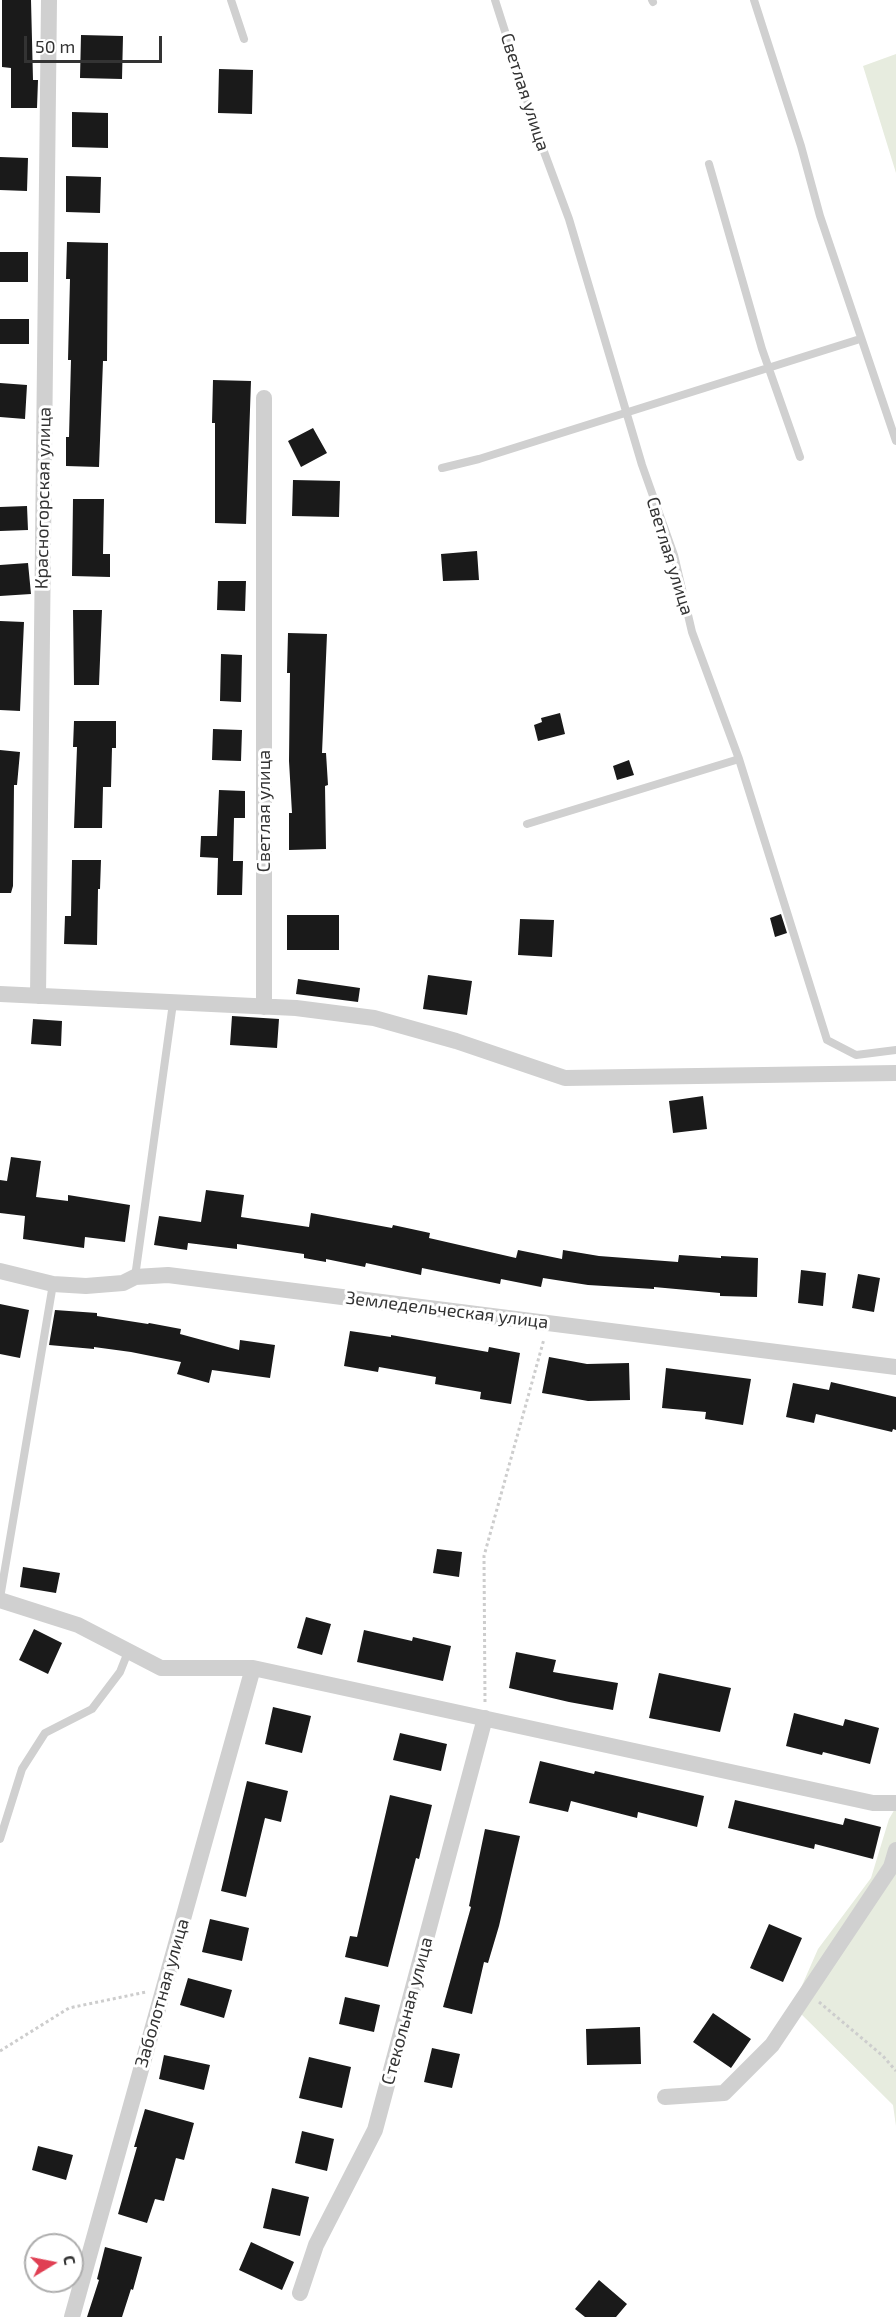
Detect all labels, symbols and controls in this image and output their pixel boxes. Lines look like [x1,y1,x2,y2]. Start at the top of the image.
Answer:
scale bar [27,24,165,62]
street label: Светлая улица [496,30,554,154]
text: 50 m [35,35,75,57]
street label: Красногорская улица [31,407,55,589]
street label: Светлая улица [642,494,698,618]
street label: Светлая улица [253,750,275,872]
street label: Земледельческая улица [344,1287,550,1333]
street label: Заболотная улица [130,1916,194,2070]
street label: Стекольная улица [377,1935,437,2087]
north arrow [24,2233,84,2293]
text: С [60,2254,80,2266]

